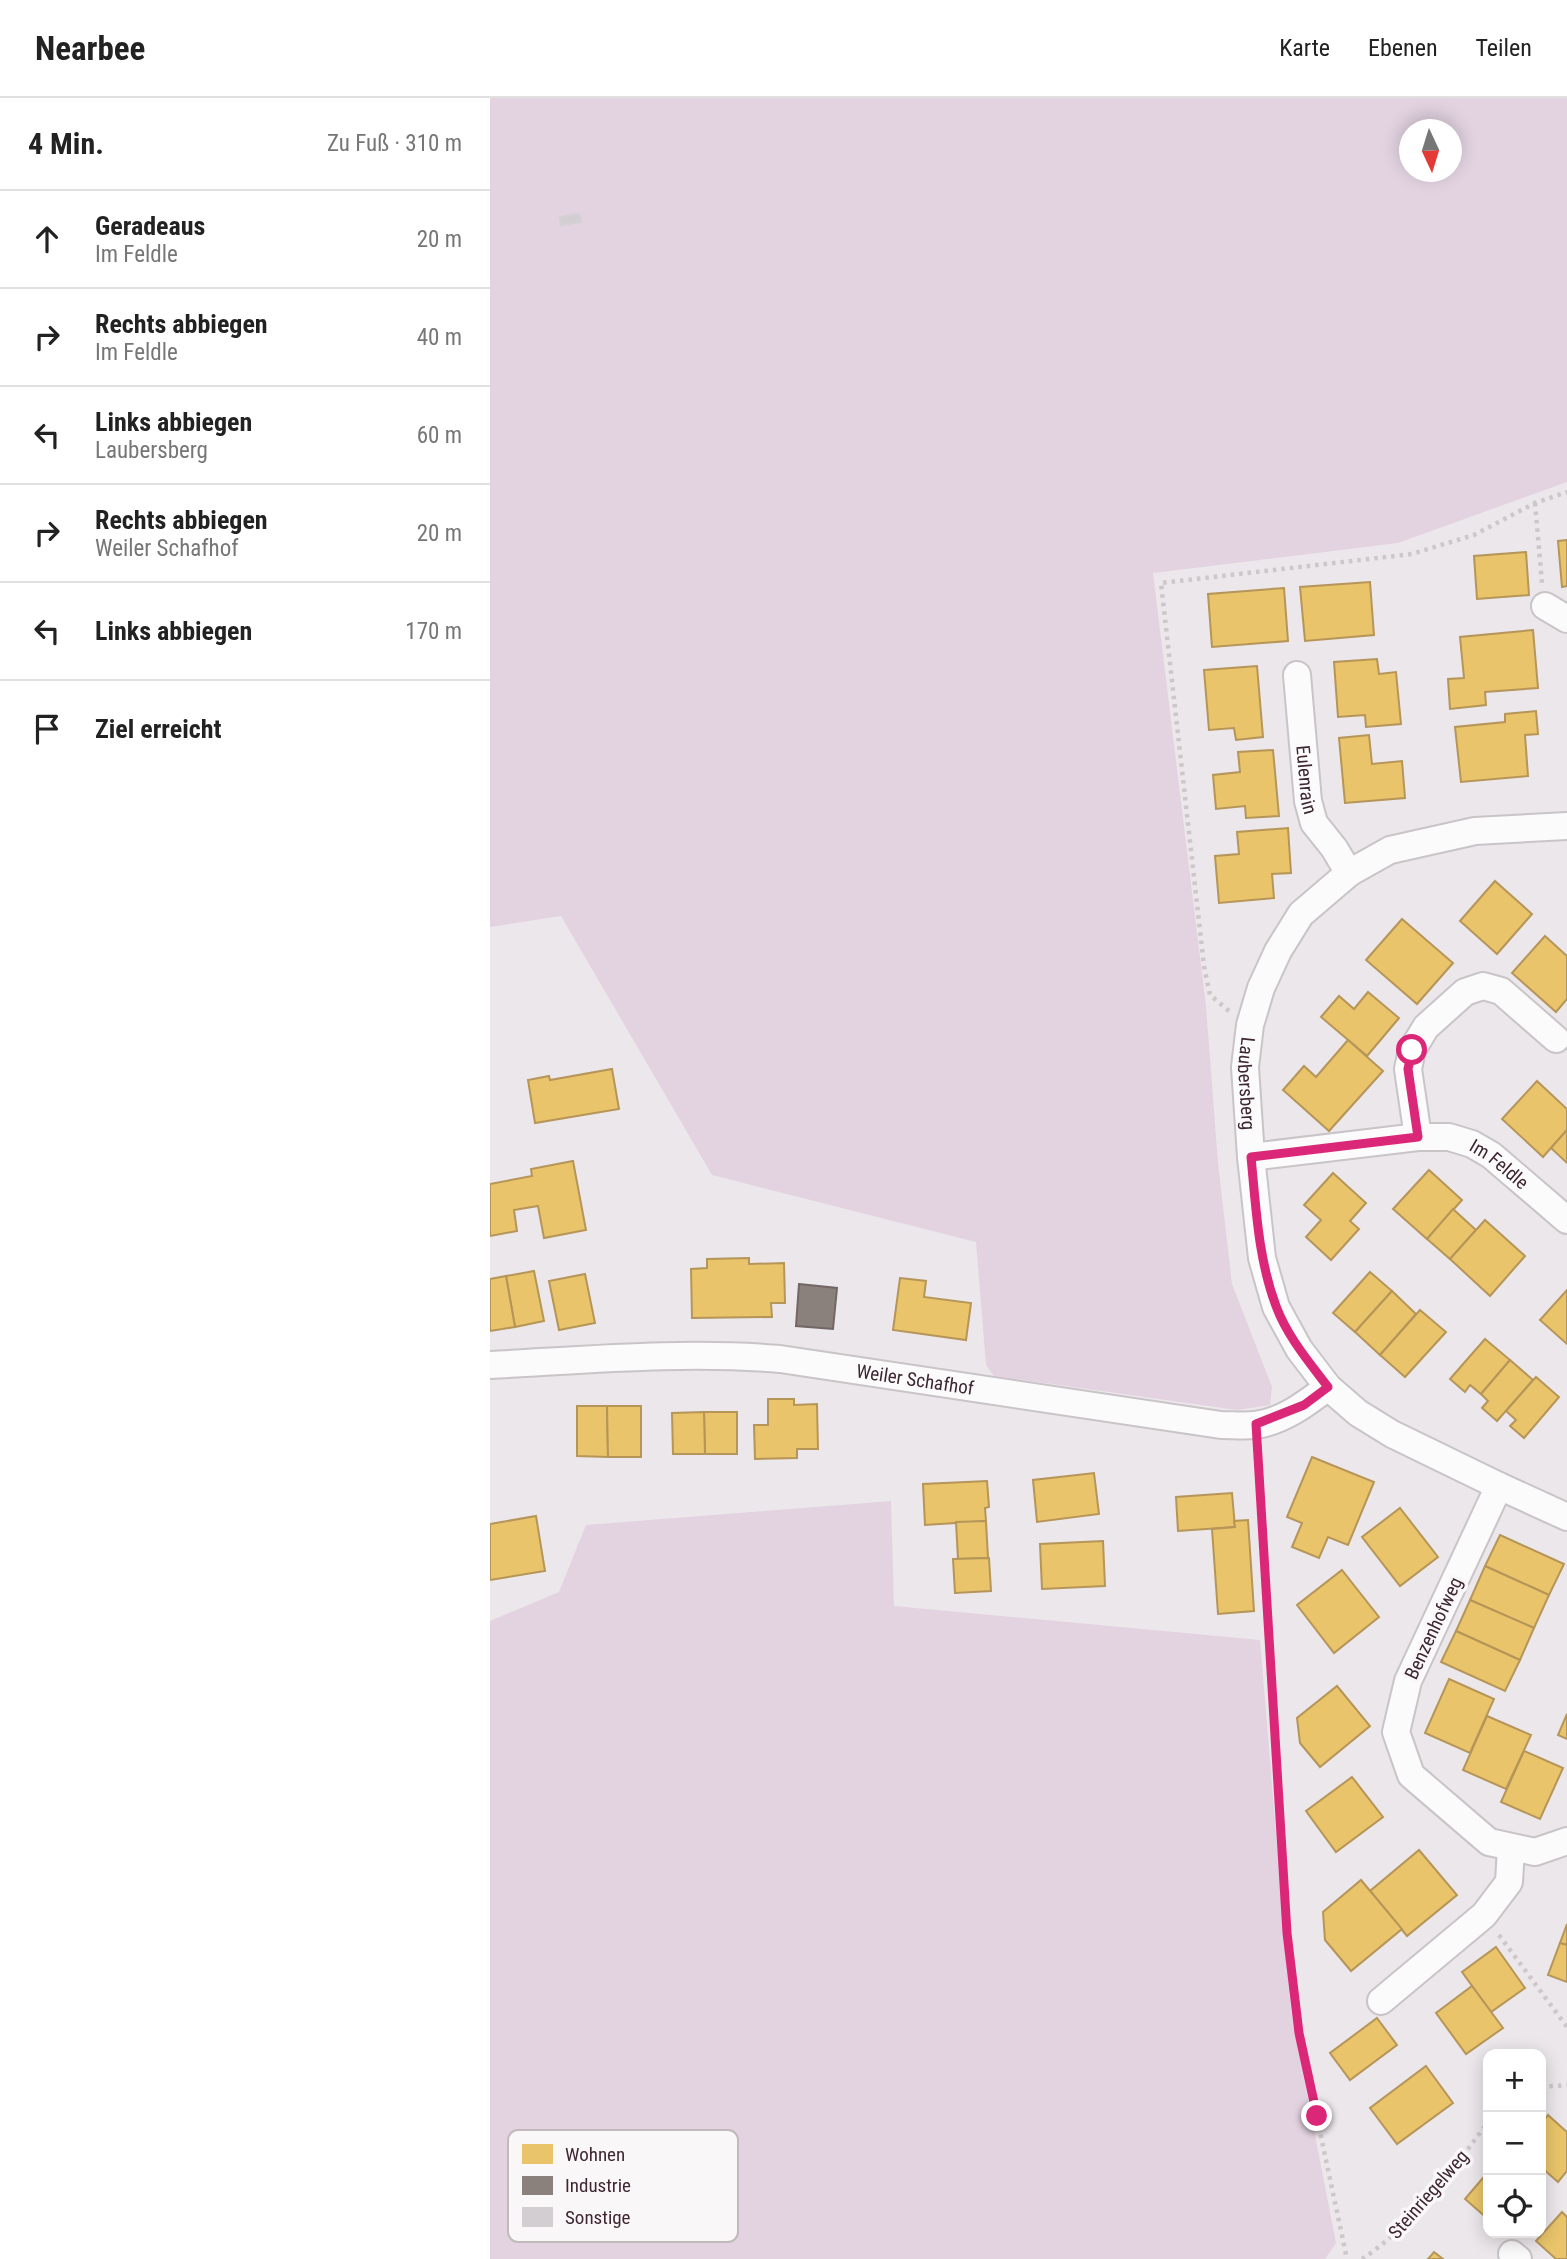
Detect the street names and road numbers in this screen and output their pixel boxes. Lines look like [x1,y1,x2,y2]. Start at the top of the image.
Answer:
street label: Eulenrain [1291,744,1322,817]
street label: Laubersberg [1233,1036,1260,1131]
street label: Im Feldle [1466,1134,1533,1194]
street label: Weiler Schafhof [855,1360,975,1400]
street label: Benzenhofweg [1400,1573,1467,1683]
street label: Steinriegelweg [1384,2145,1473,2243]

